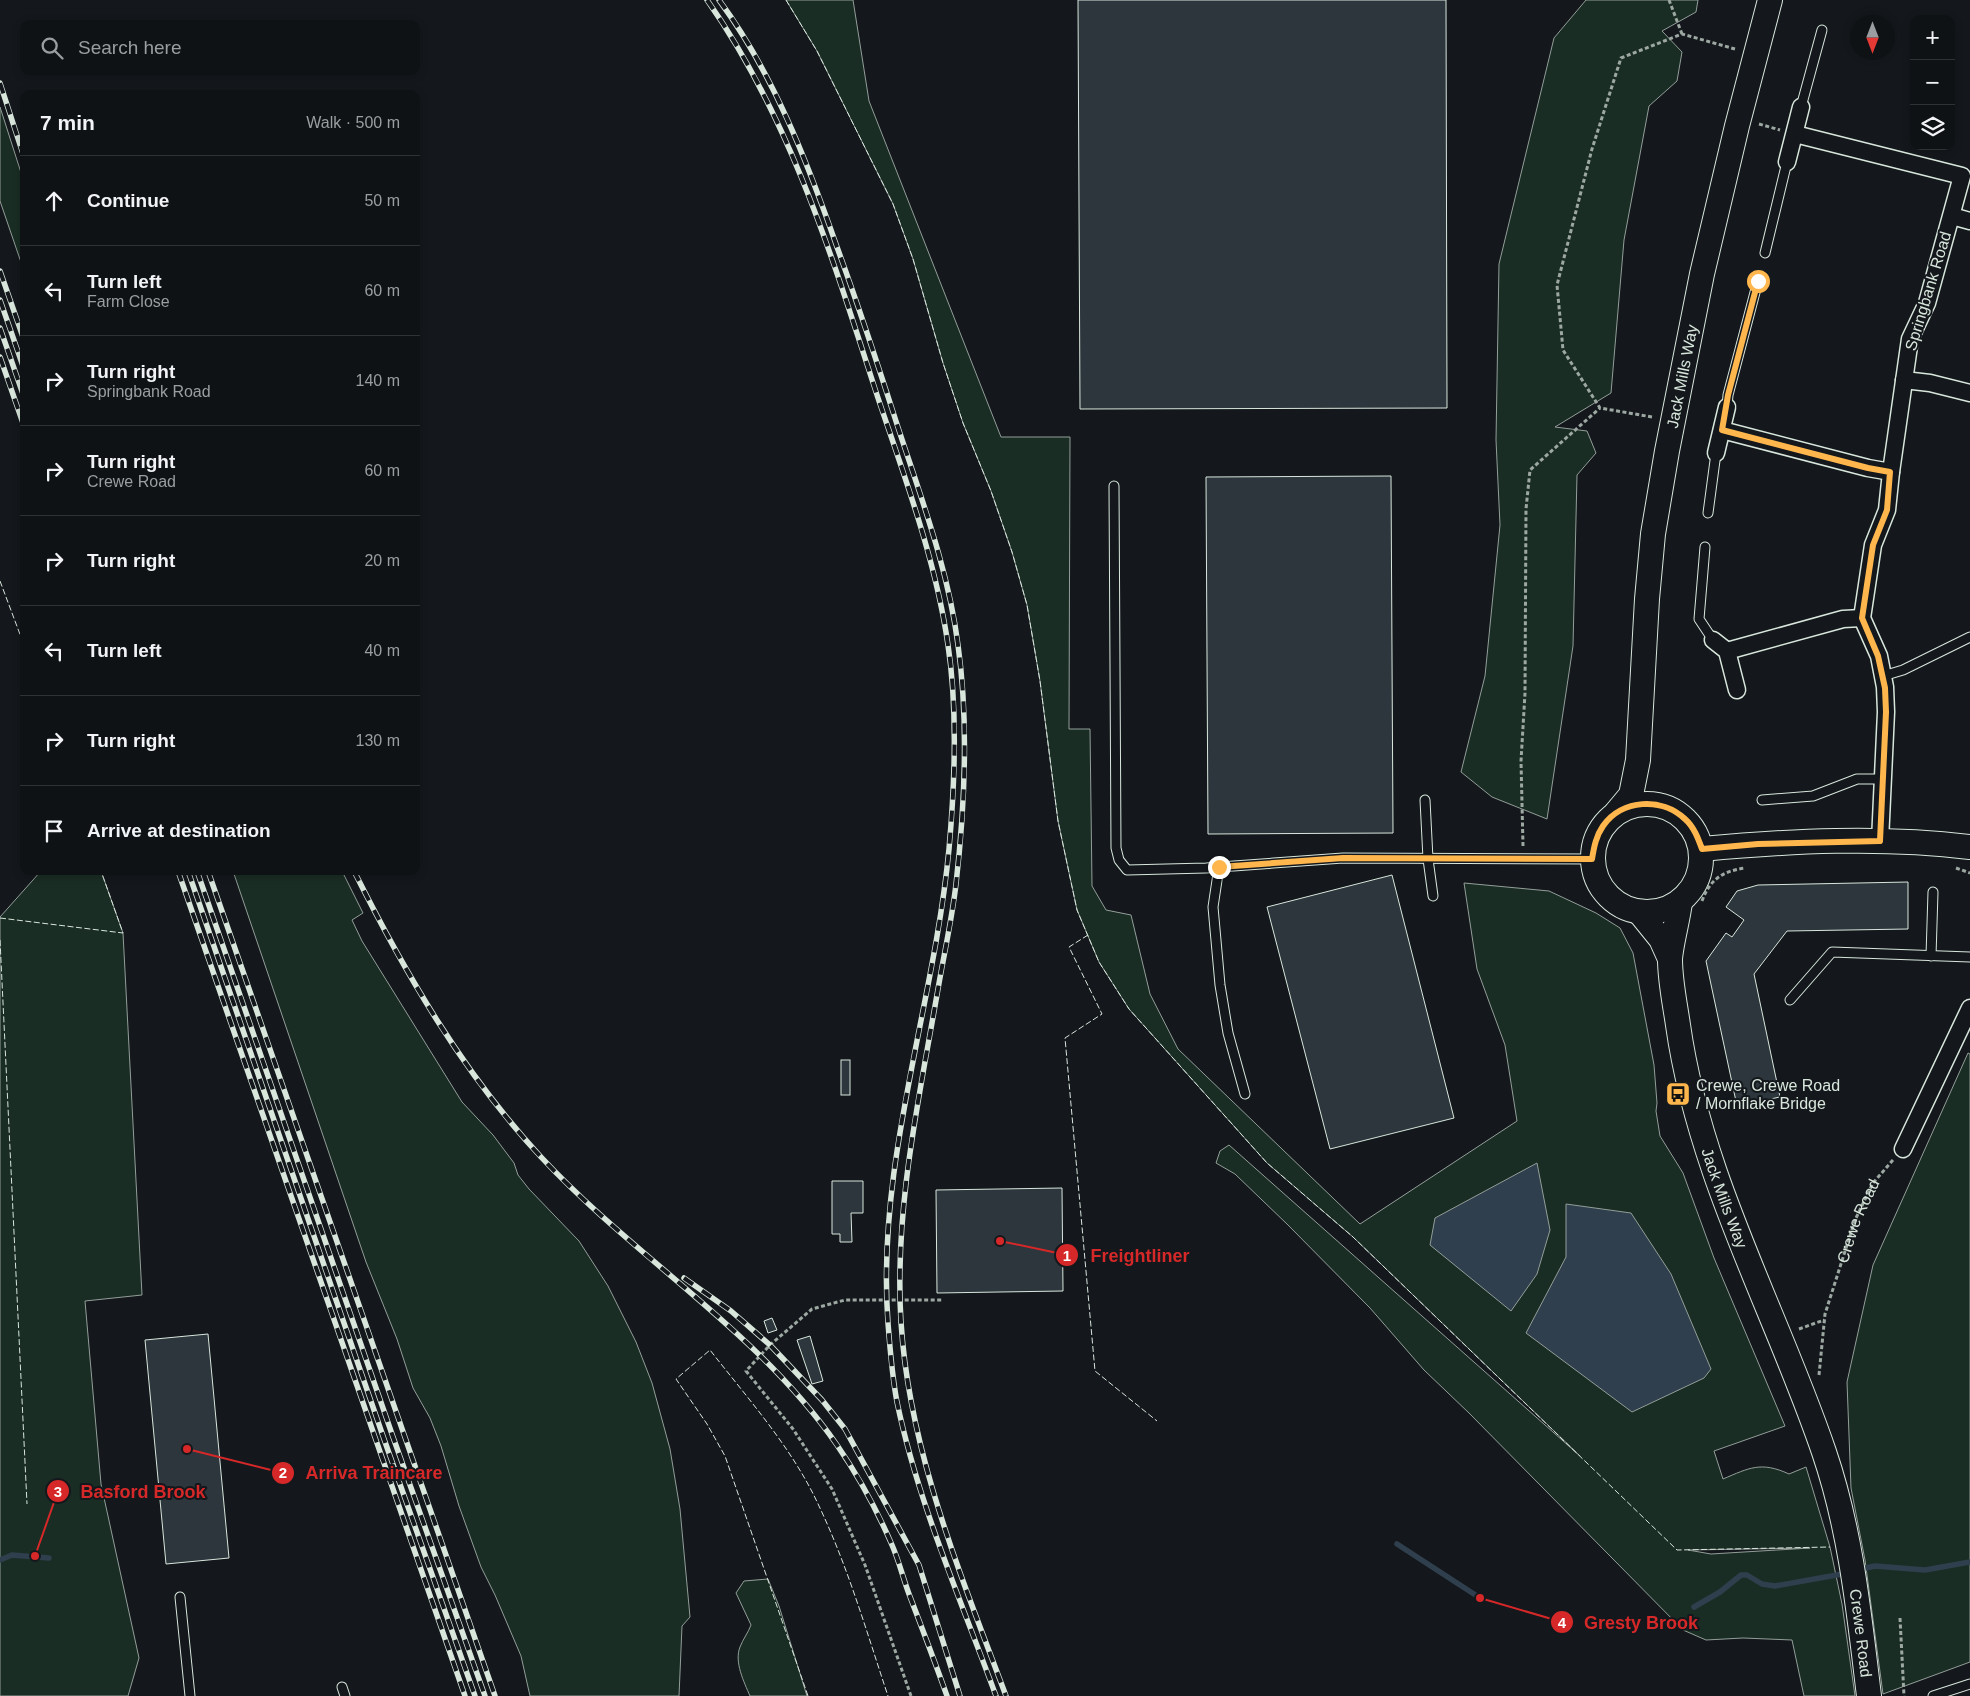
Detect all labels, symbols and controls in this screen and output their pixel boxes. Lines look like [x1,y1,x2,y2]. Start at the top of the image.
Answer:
north arrow [1850,15,1895,60]
map controls [1910,15,1955,150]
button: + [1910,15,1955,60]
search box [20,20,420,75]
icon: search [38,34,66,62]
text: Search here [78,37,182,58]
button: − [1910,60,1955,105]
button: layers [1910,105,1955,150]
text: 7 min [40,111,95,134]
text: Walk · 500 m [306,114,400,131]
icon: ahead [40,187,68,215]
text: Continue [87,190,169,211]
text: 50 m [364,192,400,209]
street label: Springbank Road [1902,229,1954,353]
route start [1747,270,1770,293]
text: Turn left [87,271,162,292]
icon: left [40,277,68,305]
text: 60 m [364,282,400,299]
text: Farm Close [87,293,170,310]
street label: Jack Mills Way [1663,323,1700,430]
text: Turn right [87,361,175,382]
icon: right [40,367,68,395]
text: 140 m [356,372,400,389]
text: Springbank Road [87,383,211,400]
text: Turn right [87,451,175,472]
icon: right [40,457,68,485]
text: 60 m [364,462,400,479]
text: Crewe Road [87,473,176,490]
icon: right [40,547,68,575]
text: Turn right [87,550,175,571]
text: 20 m [364,552,400,569]
icon: left [40,637,68,665]
text: Turn left [87,640,162,661]
text: 40 m [364,642,400,659]
icon: right [40,727,68,755]
text: Turn right [87,730,175,751]
text: 130 m [356,732,400,749]
icon: arrive [40,817,68,845]
text: Arrive at destination [87,820,271,841]
route end [1208,856,1231,879]
place label: Crewe, Crewe Road / Mornflake Bridge [1696,1077,1840,1112]
bus stop icon: Crewe, Crewe Road / Mornflake Bridge [1665,1081,1691,1107]
street label: Jack Mills Way [1699,1146,1751,1250]
street label: Crewe Road [1833,1176,1882,1265]
callout: Freightliner [1055,1239,1199,1272]
text: Freightliner [1090,1246,1190,1266]
text: 1 [1063,1247,1071,1264]
callout: Arriva Traincare [271,1456,453,1489]
text: Arriva Traincare [305,1463,443,1483]
text: 2 [279,1464,287,1481]
callout: Basford Brook [45,1475,215,1508]
text: Basford Brook [80,1482,206,1502]
text: 3 [54,1483,62,1500]
street label: Crewe Road [1847,1588,1875,1678]
callout: Gresty Brook [1549,1606,1708,1639]
text: Gresty Brook [1584,1613,1699,1633]
text: 4 [1558,1614,1567,1631]

